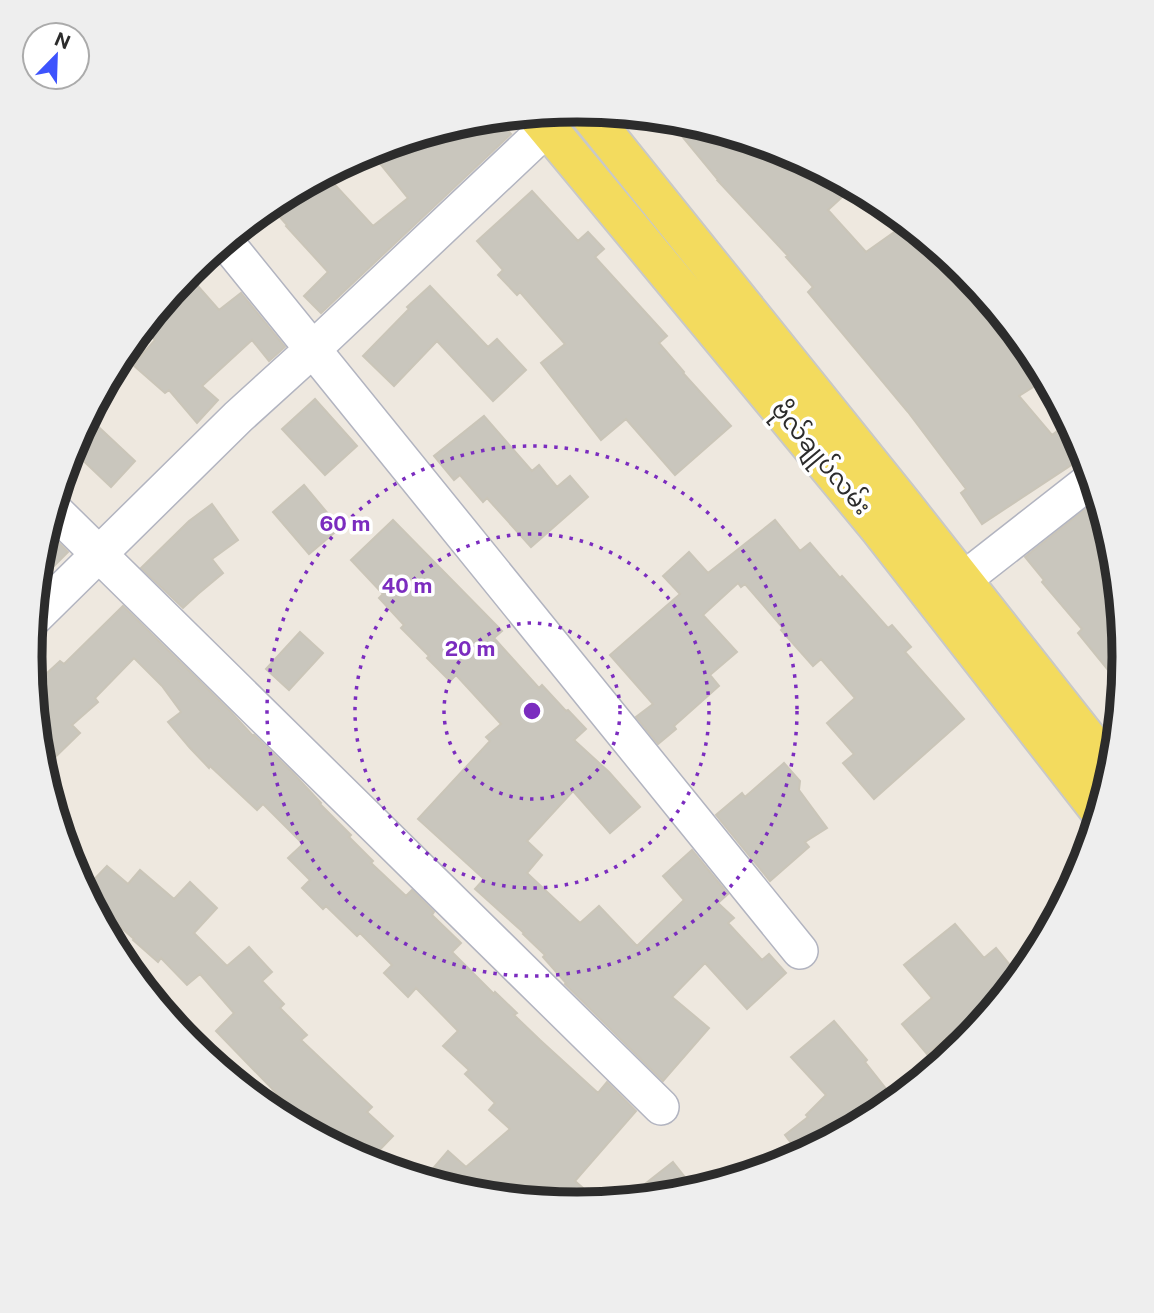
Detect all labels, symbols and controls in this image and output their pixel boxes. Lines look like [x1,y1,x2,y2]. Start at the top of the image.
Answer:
north arrow [21,21,91,91]
text: N [52,27,74,53]
street label: ဗိုလ်ချုပ်လမ်း [762,394,878,524]
text: 60 m [320,511,370,536]
text: 40 m [382,573,432,598]
text: 20 m [445,636,495,661]
centre of rings [520,699,544,723]

